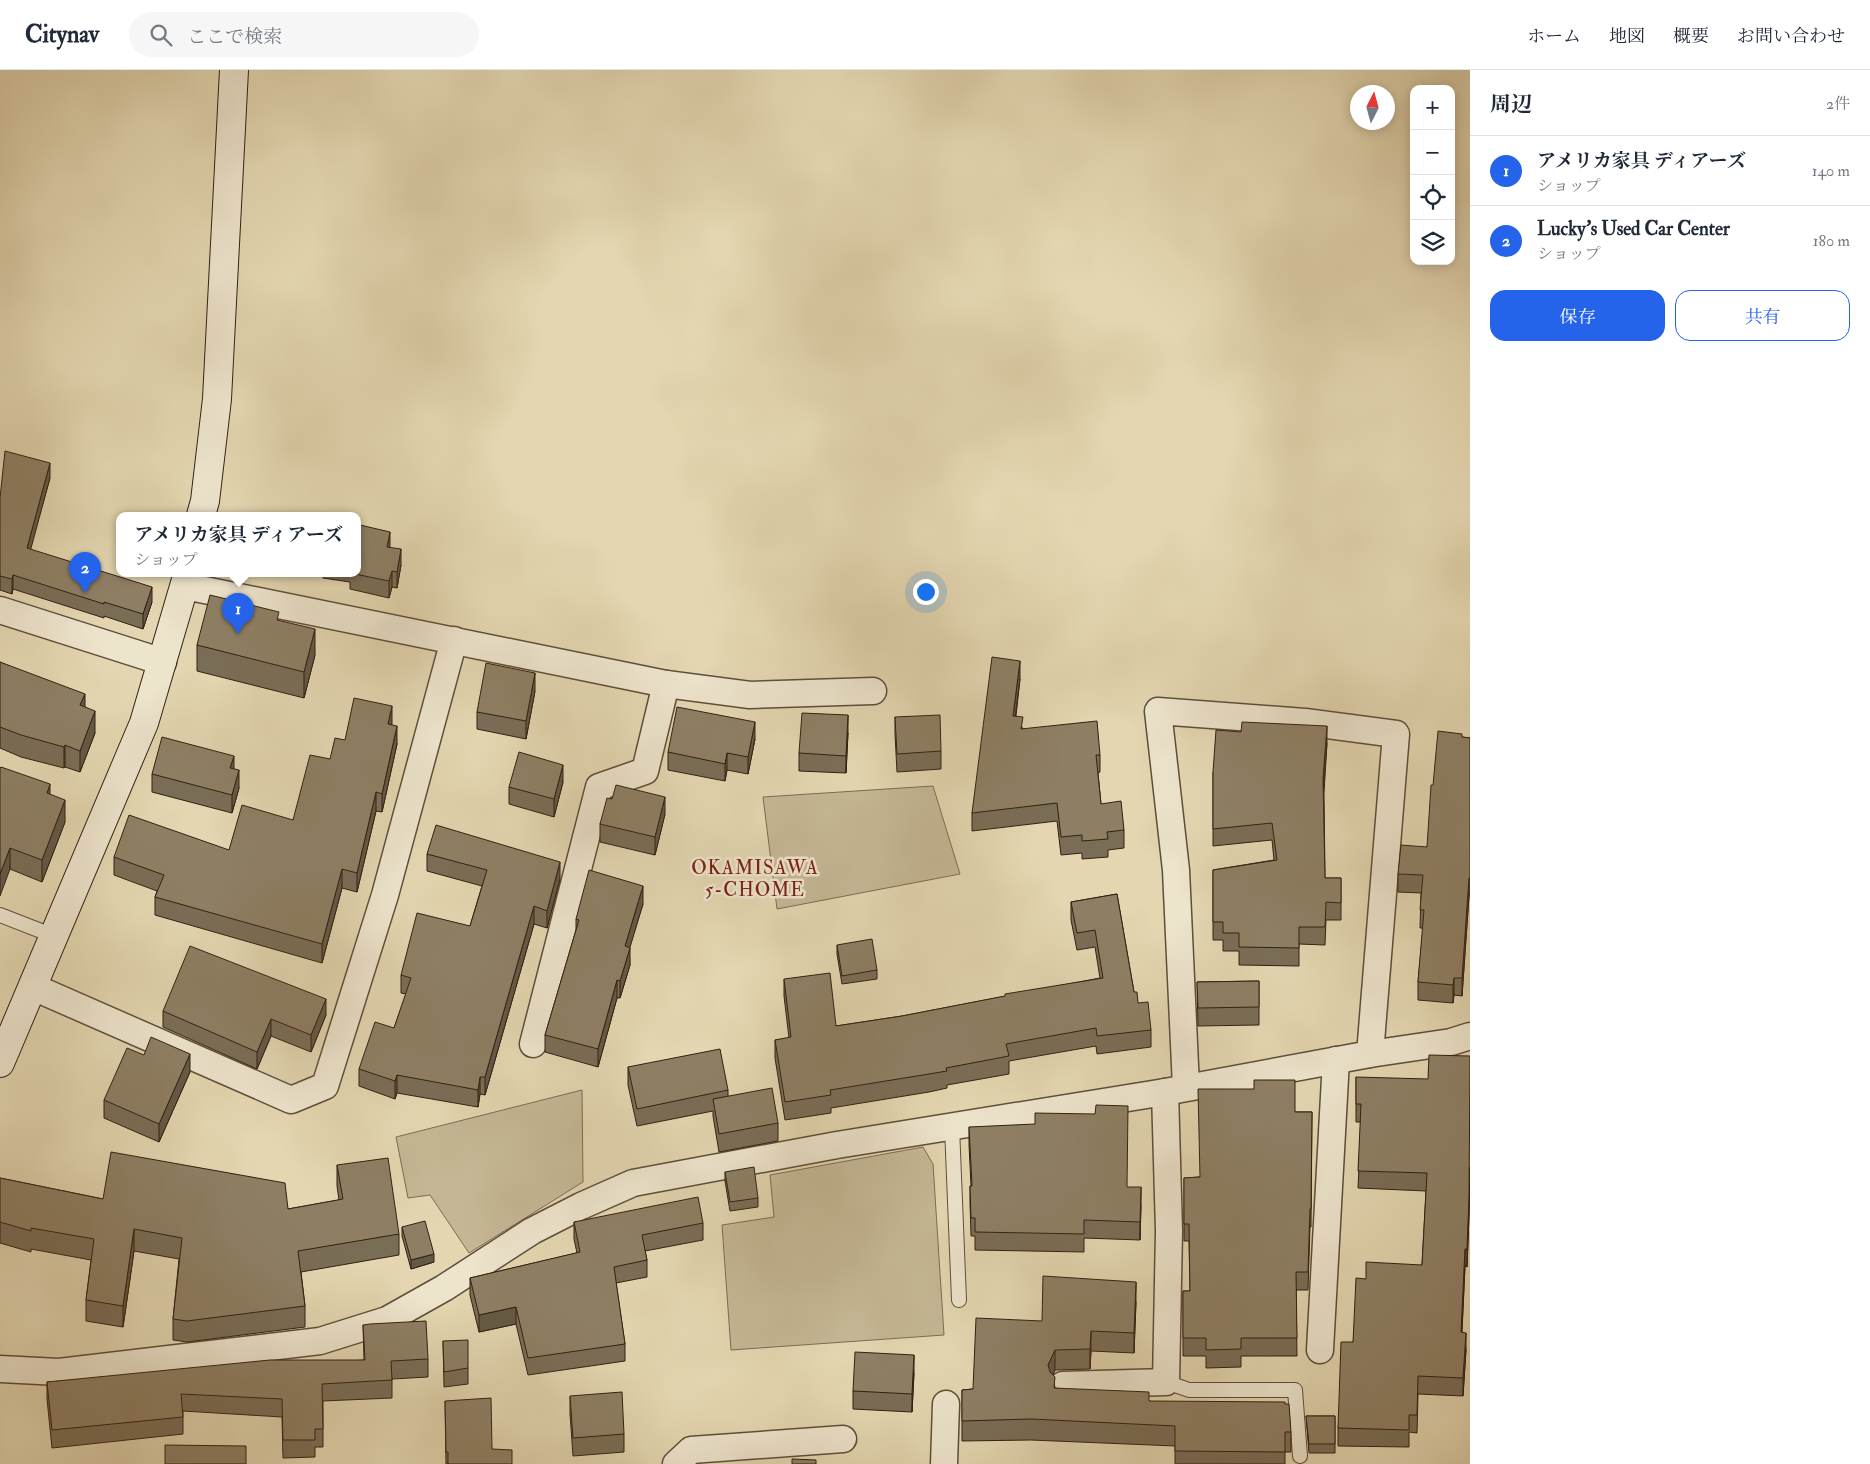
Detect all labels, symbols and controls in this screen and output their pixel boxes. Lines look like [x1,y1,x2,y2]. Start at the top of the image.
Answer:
search box [129,12,479,57]
text: Citynav [25,19,99,50]
icon: search [147,21,175,49]
text: ここで検索 [187,25,282,49]
text: ホーム [1527,25,1581,48]
text: 地図 [1609,25,1645,48]
text: 概要 [1673,25,1709,48]
text: お問い合わせ [1737,25,1845,48]
north arrow [1350,85,1395,130]
map controls [1410,85,1455,265]
button: + [1410,85,1455,130]
text: 周辺 [1490,91,1532,118]
text: 2件 [1826,94,1850,114]
button: − [1410,130,1455,175]
text: アメリカ家具 ディアーズ [1537,149,1746,173]
text: 1 [1503,161,1509,181]
text: 140 m [1812,161,1850,181]
button: locate [1410,175,1455,220]
text: ショップ [1537,176,1601,196]
text: Lucky's Used Car Center [1537,217,1730,241]
button: layers [1410,220,1455,265]
text: 2 [1502,231,1510,251]
text: 180 m [1813,231,1850,251]
text: ショップ [1537,244,1601,264]
button: 保存 [1490,290,1665,341]
button: 共有 [1675,290,1850,341]
popup [116,512,361,577]
text: アメリカ家具 ディアーズ [134,523,343,547]
text: ショップ [134,550,198,570]
pin: 2 [69,552,101,593]
your location [913,579,939,605]
pin: 1 [222,593,254,634]
district label: OKAMISAWA 5-CHOME [691,856,819,902]

